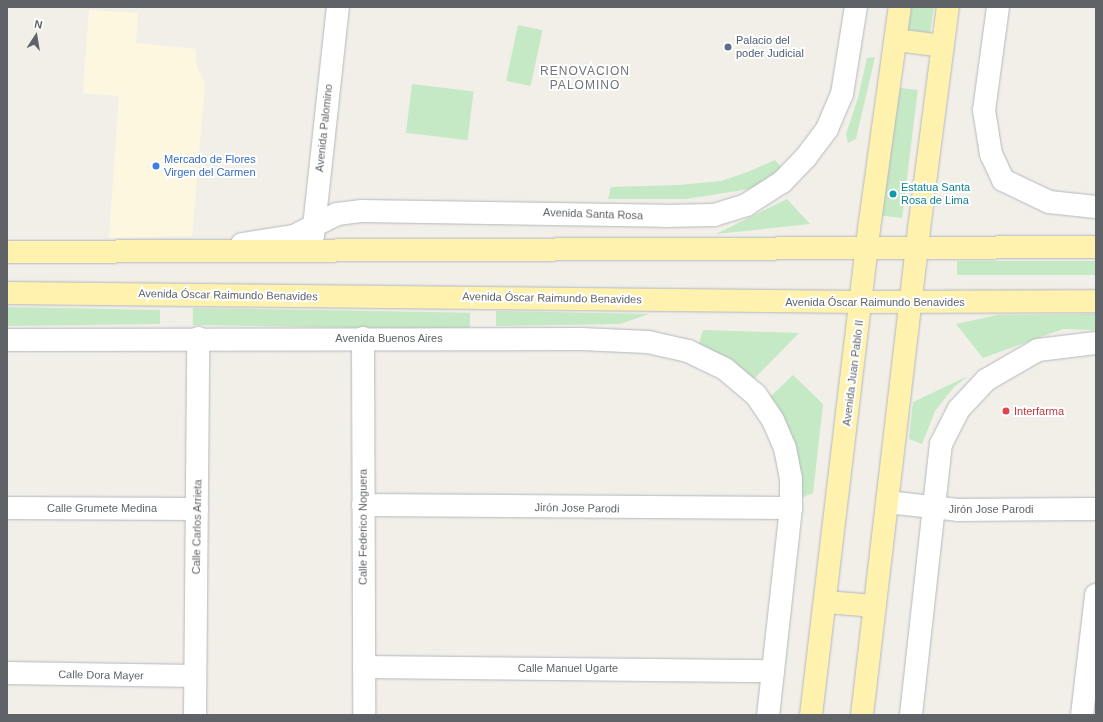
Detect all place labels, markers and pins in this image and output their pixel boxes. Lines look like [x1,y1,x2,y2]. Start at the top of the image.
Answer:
place label: Palacio del poder Judicial [736,34,804,60]
marker: Palacio del poder Judicial [723,42,733,52]
place label: Mercado de Flores Virgen del Carmen [164,153,256,179]
marker: Mercado de Flores Virgen del Carmen [151,161,161,171]
place label: Estatua Santa Rosa de Lima [901,181,970,207]
marker: Estatua Santa Rosa de Lima [888,189,898,199]
place label: Interfarma [1014,404,1064,418]
marker: Interfarma [1001,406,1011,416]

